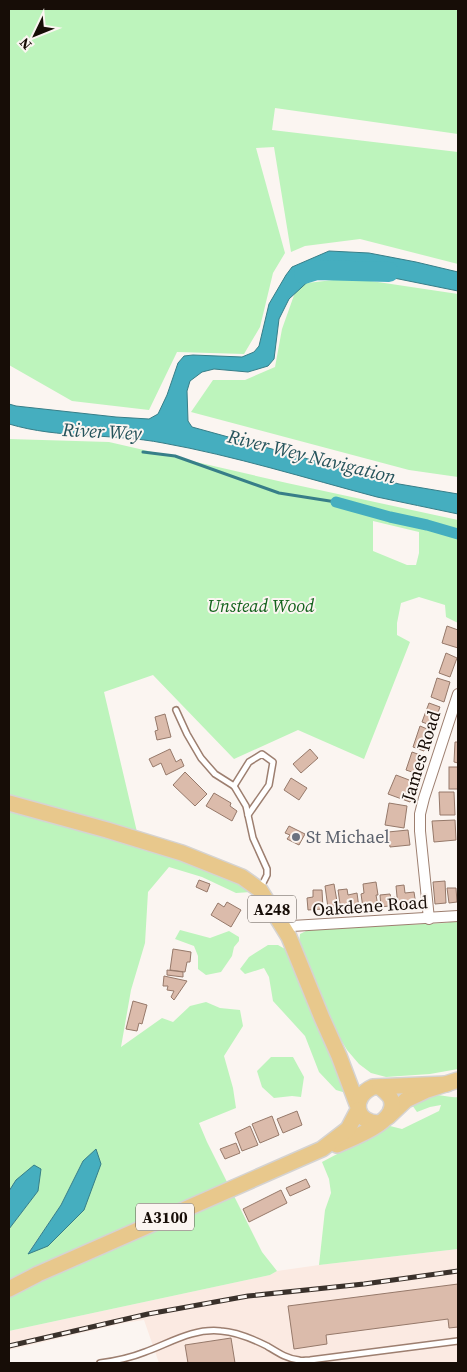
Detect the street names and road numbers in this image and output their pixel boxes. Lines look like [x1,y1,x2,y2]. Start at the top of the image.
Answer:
street label: James Road [395,707,446,805]
street label: Oakdene Road [311,889,429,922]
road number: A248 [248,896,296,922]
road number: A3100 [136,1204,194,1230]

